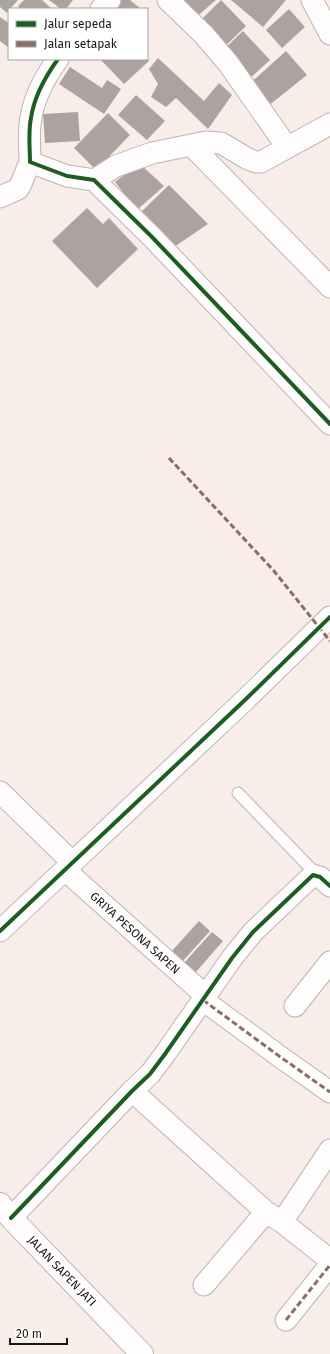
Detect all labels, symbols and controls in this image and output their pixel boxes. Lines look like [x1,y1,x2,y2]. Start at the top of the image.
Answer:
legend [8,8,148,60]
text: Jalur sepeda [44,17,112,31]
text: Jalan setapak [44,37,118,51]
street label: GRIYA PESONA SAPEN [87,889,183,977]
street label: JALAN SAPEN JATI [25,1233,99,1309]
scale bar [10,1320,67,1346]
text: 20 m [16,1327,42,1341]

